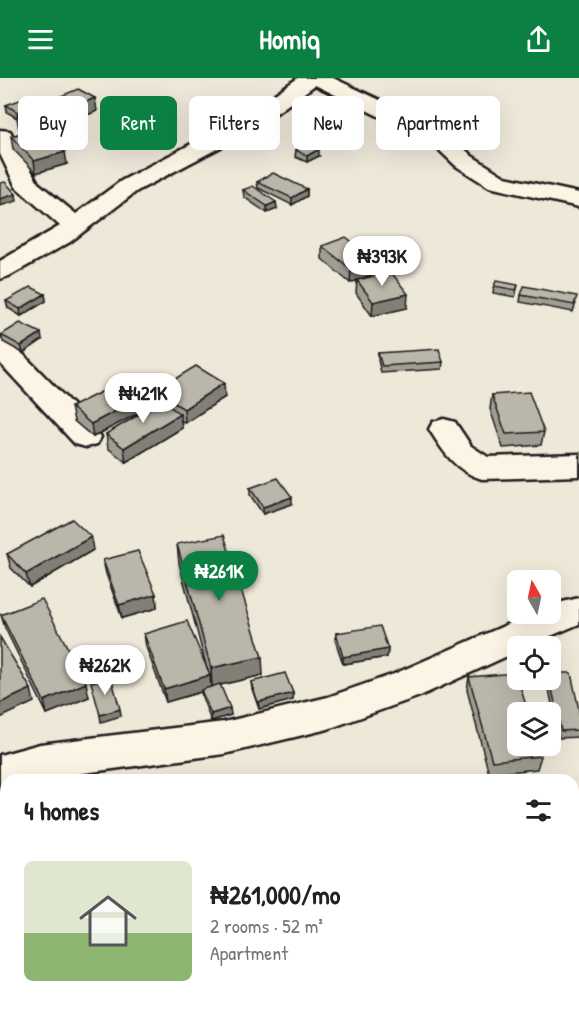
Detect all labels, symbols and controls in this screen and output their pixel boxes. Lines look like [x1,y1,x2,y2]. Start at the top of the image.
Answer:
text: Homiq [259,21,320,57]
icon: menu [24,23,57,56]
icon: share [522,23,555,56]
chip: Buy [18,96,88,150]
chip: Rent [100,96,177,150]
chip: Filters [189,96,280,150]
chip: New [292,96,364,150]
chip: Apartment [376,96,500,150]
pin: ₦393K [340,236,424,287]
text: ₦393K [357,242,407,269]
pin: ₦421K [101,373,185,424]
text: ₦421K [118,379,168,406]
pin: ₦261K [177,551,261,602]
text: ₦261K [194,557,244,584]
north arrow [507,570,561,624]
map controls [507,570,561,756]
button: locate [507,636,561,690]
pin: ₦262K [63,645,147,696]
text: ₦262K [79,651,131,678]
button: layers [507,702,561,756]
text: 4 homes [24,793,99,828]
icon: filters [522,794,555,827]
text: ₦261,000/mo [210,877,340,912]
icon: home [72,885,144,957]
text: 2 rooms · 52 m² [210,912,323,939]
text: Apartment [210,939,288,966]

